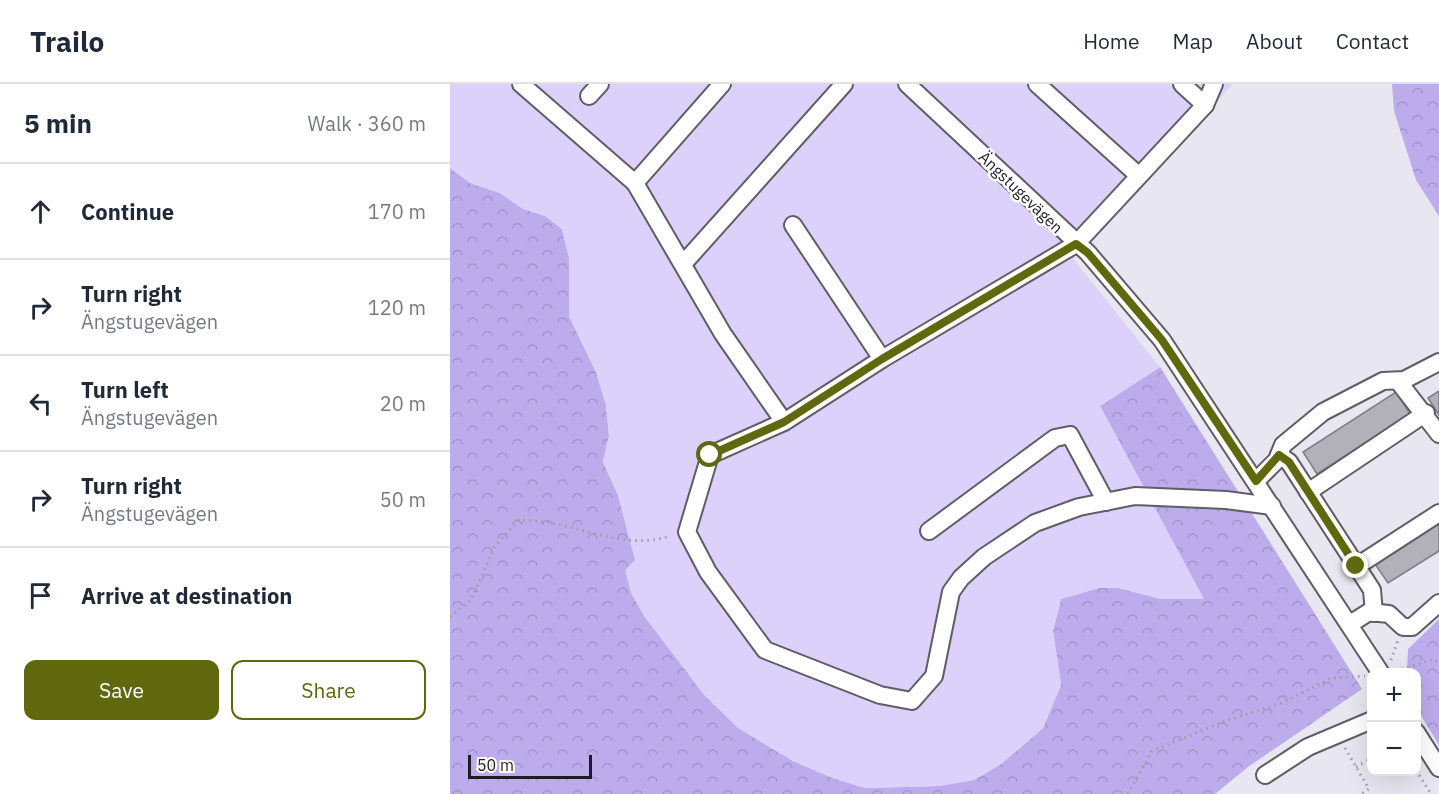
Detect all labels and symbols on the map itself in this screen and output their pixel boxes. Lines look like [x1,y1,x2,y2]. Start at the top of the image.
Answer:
street label: Ängstugevägen [975,147,1067,237]
route start [696,441,722,467]
route end [1342,552,1368,578]
scale bar [468,752,592,780]

